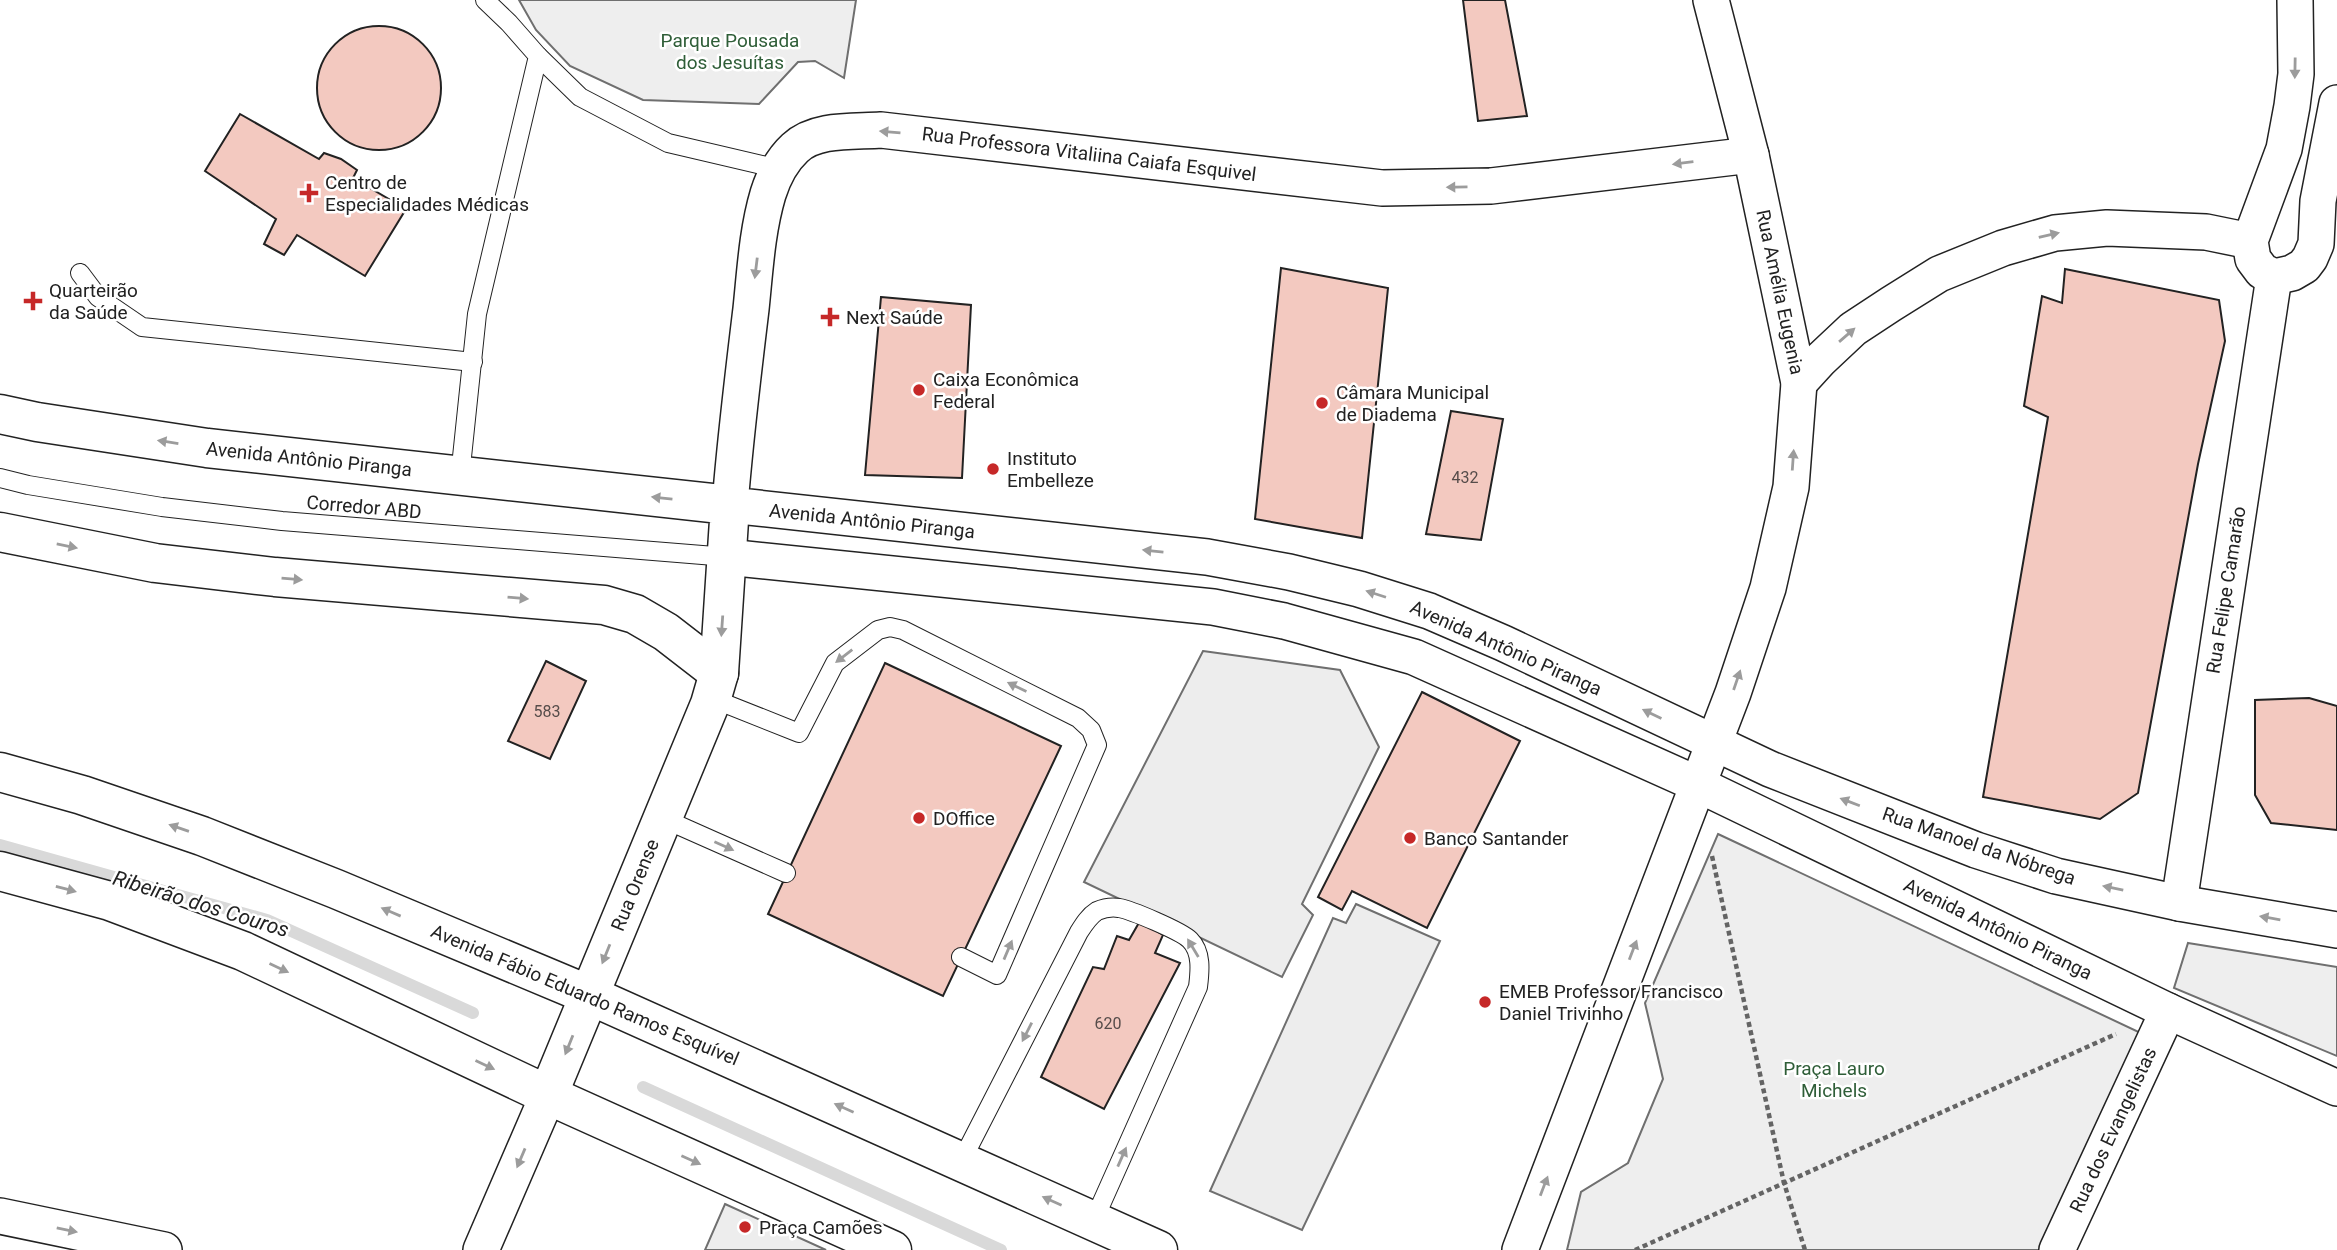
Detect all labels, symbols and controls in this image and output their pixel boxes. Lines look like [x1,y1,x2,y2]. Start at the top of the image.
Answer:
park label: Parque Pousada dos Jesuítas [661,29,799,74]
one-way arrow [2290,57,2301,79]
street label: Rua Professora Vitaliina Caiafa Esquivel [921,122,1257,186]
one-way arrow [879,126,901,137]
one-way arrow [1672,157,1694,168]
place label: Centro de Especialidades Médicas [325,171,529,216]
one-way arrow [1446,181,1468,193]
marker: Centro de Especialidades Médicas [299,183,319,203]
street label: Rua Amélia Eugenia [1751,207,1809,377]
one-way arrow [2038,230,2060,241]
one-way arrow [750,257,761,279]
place label: Quarteirão da Saúde [49,279,138,324]
marker: Quarteirão da Saúde [23,291,43,311]
place label: Next Saúde [846,306,943,329]
marker: Next Saúde [820,307,840,327]
one-way arrow [1838,327,1856,343]
place label: Caixa Econômica Federal [933,368,1079,413]
place label: Câmara Municipal de Diadema [1336,381,1489,426]
marker: Caixa Econômica Federal [911,382,927,398]
marker: Câmara Municipal de Diadema [1314,395,1330,411]
one-way arrow [157,436,179,447]
street label: Avenida Antônio Piranga [205,437,413,481]
place label: Instituto Embelleze [1007,447,1094,492]
one-way arrow [1788,448,1799,470]
marker: Instituto Embelleze [985,461,1001,477]
house number: 432 [1452,468,1478,487]
street label: Corredor ABD [306,491,422,523]
one-way arrow [651,492,673,503]
street label: Avenida Antônio Piranga [768,499,976,543]
street label: Rua Felipe Camarão [2201,505,2251,675]
one-way arrow [56,540,78,551]
one-way arrow [1142,546,1164,557]
one-way arrow [281,574,303,585]
one-way arrow [1365,588,1386,599]
one-way arrow [508,593,530,604]
street label: Avenida Antônio Piranga [1407,595,1605,701]
one-way arrow [716,615,727,637]
one-way arrow [836,648,853,663]
one-way arrow [1732,669,1743,690]
one-way arrow [1007,682,1027,693]
house number: 583 [534,702,560,721]
one-way arrow [1642,708,1662,719]
one-way arrow [1840,796,1861,807]
street label: Rua Manoel da Nóbrega [1879,802,2079,890]
place label: DOffice [933,807,995,830]
marker: DOffice [911,810,927,826]
one-way arrow [169,822,190,833]
place label: Banco Santander [1424,827,1569,850]
marker: Banco Santander [1402,830,1418,846]
street label: Rua Orense [606,836,664,934]
one-way arrow [714,840,735,851]
water label: Ribeirão dos Couros [110,866,292,942]
street label: Avenida Antônio Piranga [1900,873,2096,985]
one-way arrow [2102,883,2124,894]
one-way arrow [55,884,77,895]
one-way arrow [380,906,401,917]
one-way arrow [2259,912,2281,923]
street label: Avenida Fábio Eduardo Ramos Esquível [428,919,742,1071]
one-way arrow [1187,938,1200,958]
one-way arrow [1003,939,1014,960]
one-way arrow [1628,940,1639,961]
one-way arrow [601,943,612,964]
one-way arrow [269,962,289,974]
place label: EMEB Professor Francisco Daniel Trivinho [1499,980,1723,1025]
marker: EMEB Professor Francisco Daniel Trivinho [1477,994,1493,1010]
house number: 620 [1095,1014,1121,1033]
one-way arrow [1022,1022,1033,1042]
one-way arrow [563,1035,574,1056]
street label: Rua dos Evangelistas [2065,1044,2161,1216]
park label: Praça Lauro Michels [1783,1057,1885,1102]
one-way arrow [474,1060,495,1071]
one-way arrow [834,1102,854,1114]
one-way arrow [515,1147,526,1168]
one-way arrow [1116,1147,1128,1167]
one-way arrow [681,1155,702,1166]
one-way arrow [1538,1176,1549,1197]
one-way arrow [1042,1195,1062,1207]
place label: Praça Camões [759,1216,882,1239]
marker: Praça Camões [737,1219,753,1235]
one-way arrow [56,1225,78,1236]

